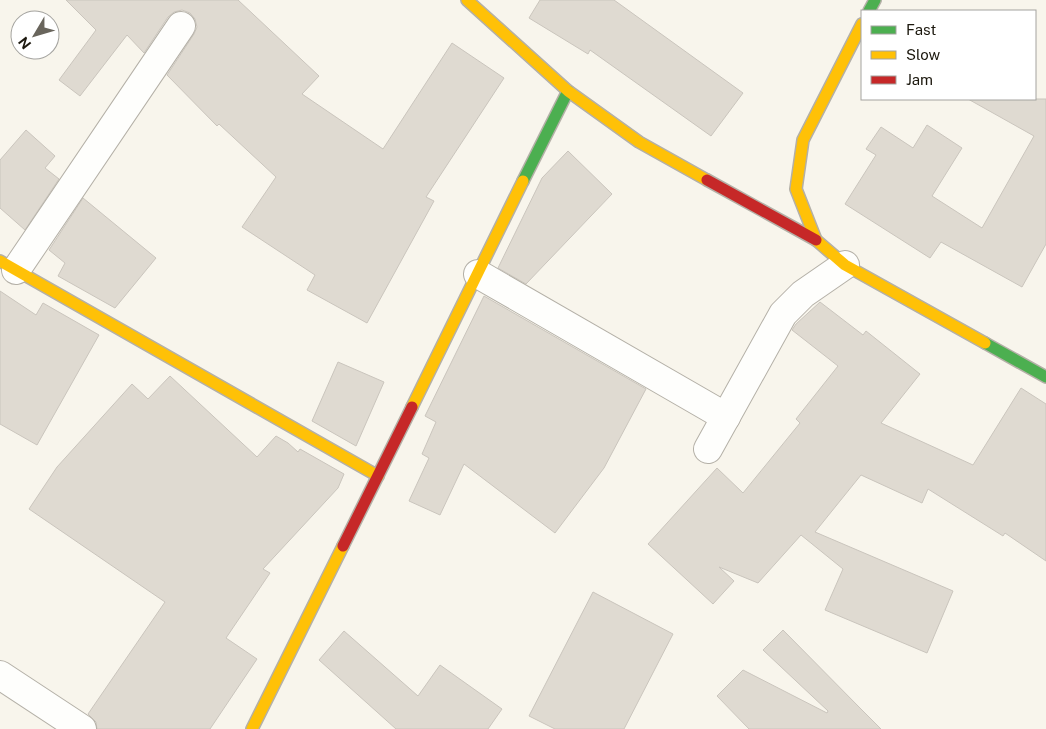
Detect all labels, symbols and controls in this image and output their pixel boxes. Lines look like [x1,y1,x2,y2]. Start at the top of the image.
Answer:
north arrow [10,10,60,60]
legend [861,10,1036,100]
text: Fast [906,21,936,38]
text: N [15,34,34,52]
text: Slow [906,46,941,63]
text: Jam [906,71,933,88]

